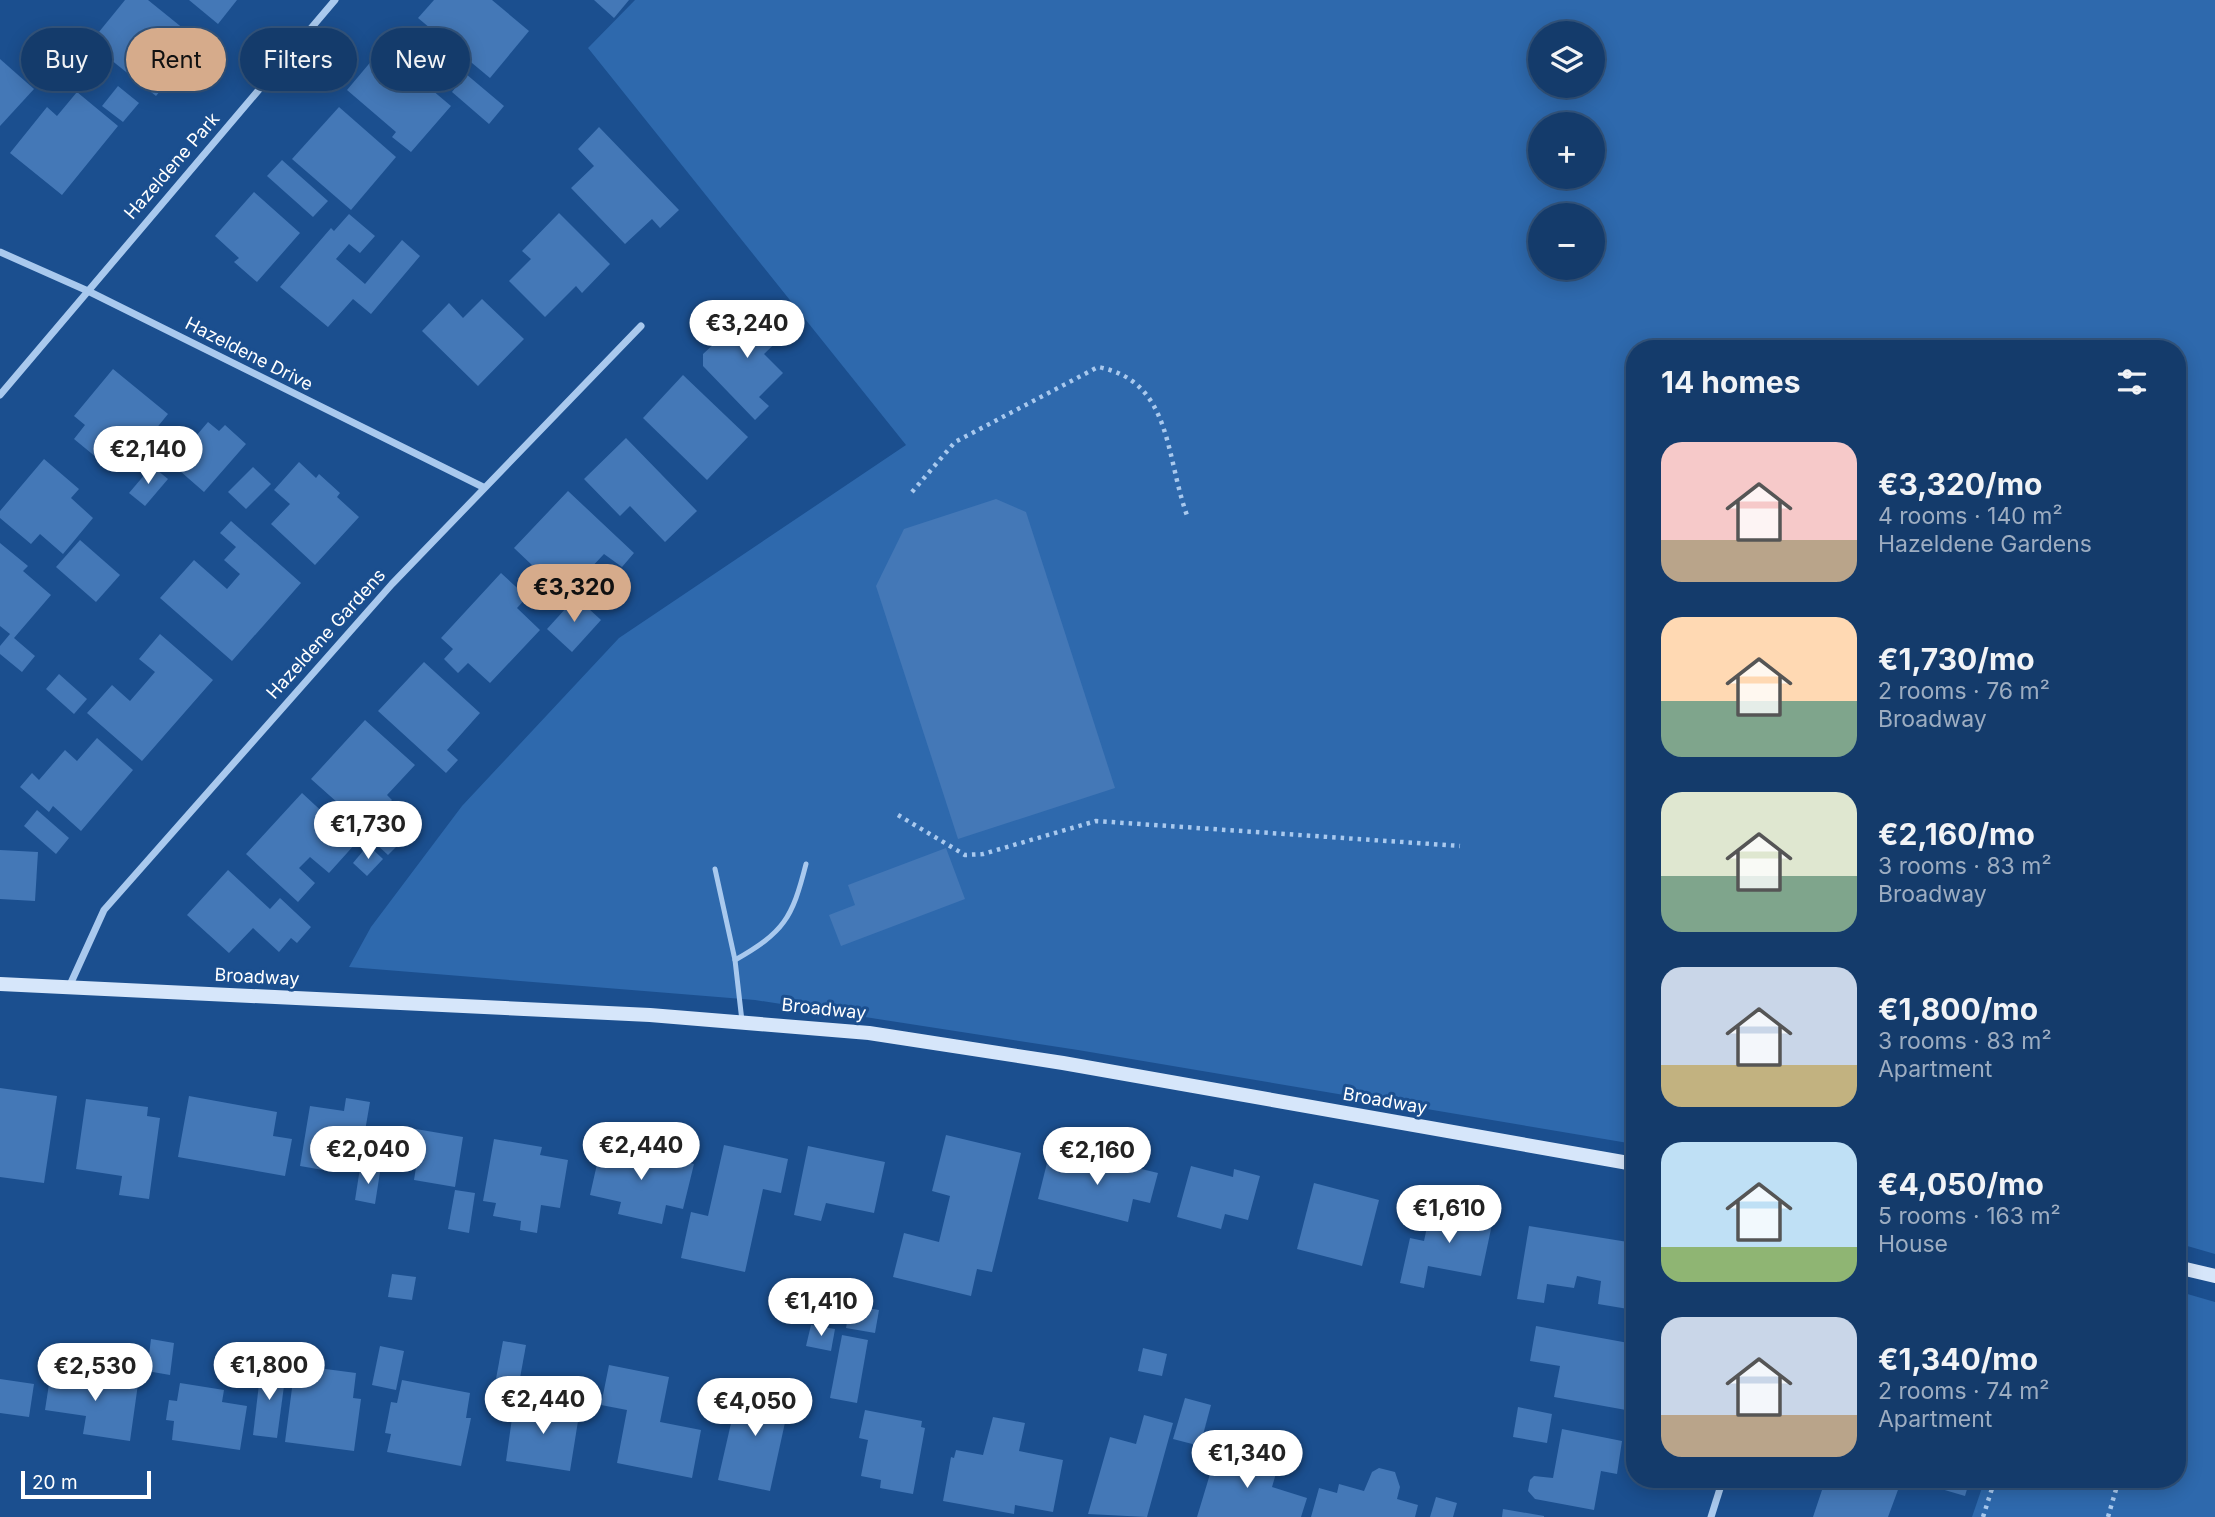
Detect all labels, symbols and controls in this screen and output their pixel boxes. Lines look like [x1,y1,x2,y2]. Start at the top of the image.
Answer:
map controls [1528,21,1605,280]
button: layers [1528,21,1605,98]
chip: Buy [21,28,112,91]
chip: Rent [126,28,226,91]
chip: Filters [240,28,357,91]
chip: New [371,28,470,91]
street label: Hazeldene Park [120,108,224,223]
button: + [1528,112,1605,189]
button: − [1528,203,1605,280]
pin: €3,240 [690,300,804,360]
text: €3,240 [706,309,788,337]
street label: Hazeldene Drive [182,312,317,395]
icon: filters [2113,363,2151,401]
text: 14 homes [1661,364,1800,400]
pin: €2,140 [91,426,205,486]
text: €2,140 [110,435,186,463]
text: €3,320/mo [1878,466,2043,502]
icon: home [1717,470,1801,554]
text: 4 rooms · 140 m² [1878,502,2063,530]
text: Hazeldene Gardens [1878,530,2092,558]
street label: Hazeldene Gardens [262,564,389,703]
pin: €3,320 [517,564,631,624]
text: €3,320 [533,573,615,601]
text: €1,730/mo [1878,641,2035,677]
icon: home [1717,645,1801,729]
text: 2 rooms · 76 m² [1878,677,2050,705]
text: Broadway [1878,705,1987,733]
pin: €1,730 [311,802,425,861]
text: €1,730 [330,810,406,838]
text: €2,160/mo [1878,816,2035,852]
icon: home [1717,820,1801,904]
text: 3 rooms · 83 m² [1878,852,2052,880]
text: Broadway [1878,880,1987,908]
street label: Broadway [214,964,300,989]
text: €1,800/mo [1878,991,2038,1027]
street label: Broadway [781,994,867,1023]
icon: home [1717,995,1801,1079]
text: 3 rooms · 83 m² [1878,1027,2052,1055]
text: Apartment [1878,1055,1992,1083]
street label: Broadway [1341,1083,1429,1118]
pin: €2,440 [584,1122,698,1182]
pin: €2,040 [311,1126,425,1186]
pin: €2,160 [1040,1128,1154,1187]
text: €2,440 [599,1131,683,1159]
text: €2,040 [326,1135,410,1163]
text: €2,160 [1059,1136,1135,1164]
text: €4,050/mo [1878,1166,2044,1202]
icon: home [1717,1170,1801,1254]
pin: €1,610 [1392,1186,1506,1245]
text: €1,610 [1412,1194,1486,1222]
text: 5 rooms · 163 m² [1878,1202,2061,1230]
text: House [1878,1230,1948,1258]
pin: €1,410 [764,1278,878,1338]
text: €1,410 [784,1287,858,1315]
text: €1,340/mo [1878,1341,2038,1377]
pin: €1,800 [212,1342,326,1402]
pin: €2,530 [38,1344,152,1403]
icon: home [1717,1345,1801,1429]
text: €1,800 [230,1351,308,1379]
text: €2,530 [54,1352,136,1380]
pin: €2,440 [486,1376,600,1436]
text: 2 rooms · 74 m² [1878,1377,2050,1405]
pin: €4,050 [698,1378,812,1438]
text: €2,440 [501,1385,585,1413]
text: €4,050 [713,1387,797,1415]
text: Apartment [1878,1405,1992,1433]
pin: €1,340 [1190,1430,1304,1490]
text: €1,340 [1208,1439,1286,1467]
scale bar [21,1468,150,1500]
text: 20 m [32,1471,78,1494]

